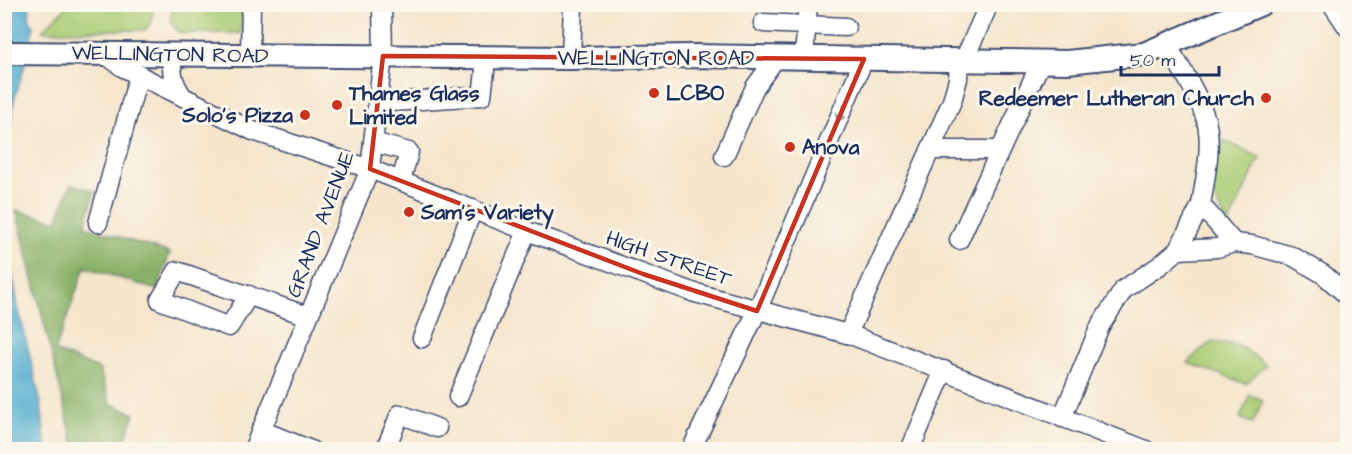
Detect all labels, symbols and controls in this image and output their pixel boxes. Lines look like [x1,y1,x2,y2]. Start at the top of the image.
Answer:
street label: WELLINGTON ROAD [71,38,269,71]
scale bar [1121,39,1218,77]
street label: WELLINGTON ROAD [558,44,755,73]
text: 50 m [1130,48,1175,73]
place label: Thames Glass Limited [348,79,480,132]
place label: LCBO [666,79,724,108]
place label: Redeemer Lutheran Church [979,84,1255,113]
marker: LCBO [647,86,661,100]
marker: Redeemer Lutheran Church [1259,91,1273,105]
marker: Thames Glass Limited [330,98,344,112]
place label: Solo's Pizza [181,101,293,130]
one-way arrow [835,103,846,121]
marker: Solo's Pizza [298,108,312,122]
place label: Anova [802,133,860,162]
marker: Anova [783,140,797,154]
street label: GRAND AVENUE [279,146,362,302]
place label: Sam's Variety [420,198,554,230]
marker: Sam's Variety [402,205,416,219]
street label: HIGH STREET [602,223,736,294]

